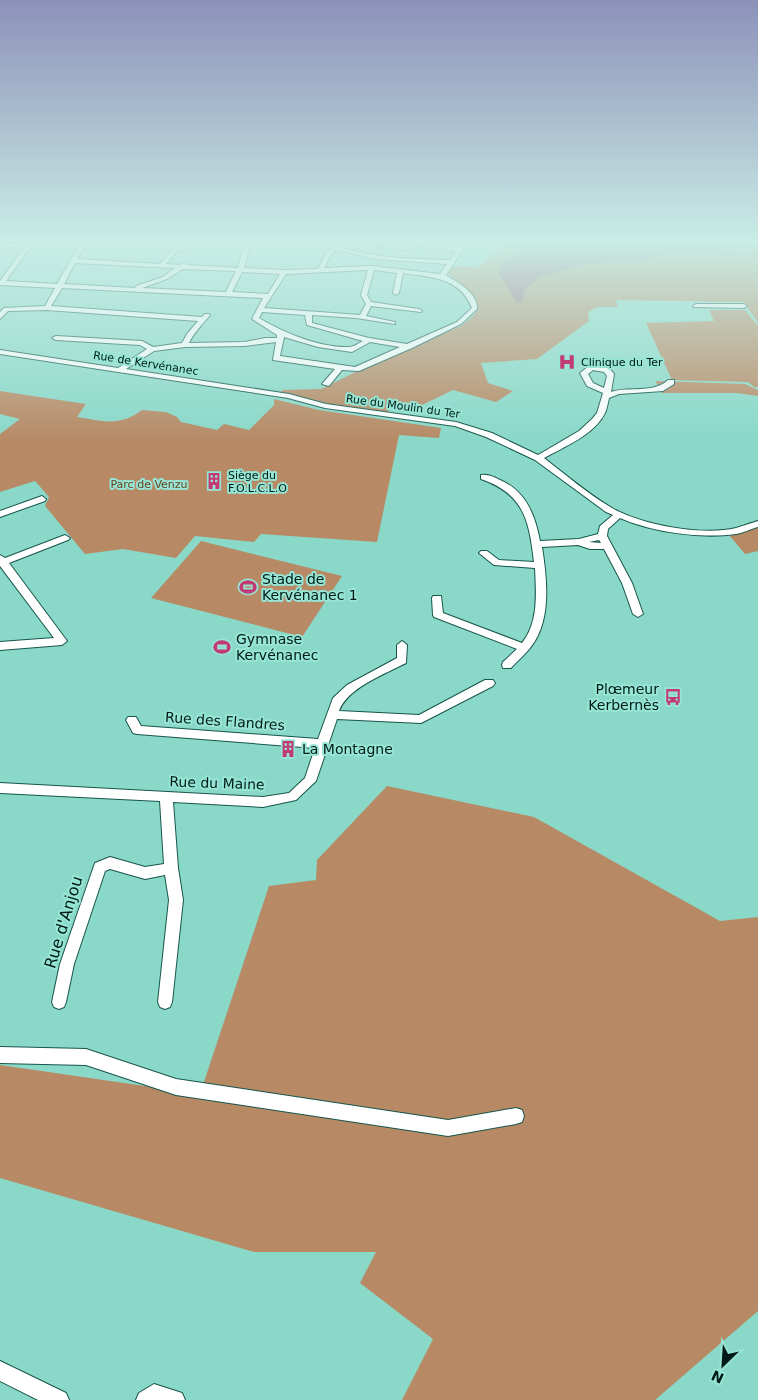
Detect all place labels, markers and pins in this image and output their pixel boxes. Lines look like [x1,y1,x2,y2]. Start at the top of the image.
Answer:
hospital icon: Clinique du Ter [557,352,577,372]
place label: Clinique du Ter [581,356,663,369]
place label: Siège du F.O.L.C.L.O [228,469,287,495]
building icon: Siège du F.O.L.C.L.O [204,471,224,491]
place label: Stade de Kervénanec 1 [262,571,358,603]
sports icon: Stade de Kervénanec 1 [238,577,258,597]
place label: Gymnase Kervénanec [236,631,318,663]
sports icon: Gymnase Kervénanec [212,637,232,657]
place label: Plœmeur Kerbernès [588,681,659,713]
bus stop icon: Plœmeur Kerbernès [663,687,683,707]
building icon: La Montagne [278,739,298,759]
place label: La Montagne [302,741,393,757]

